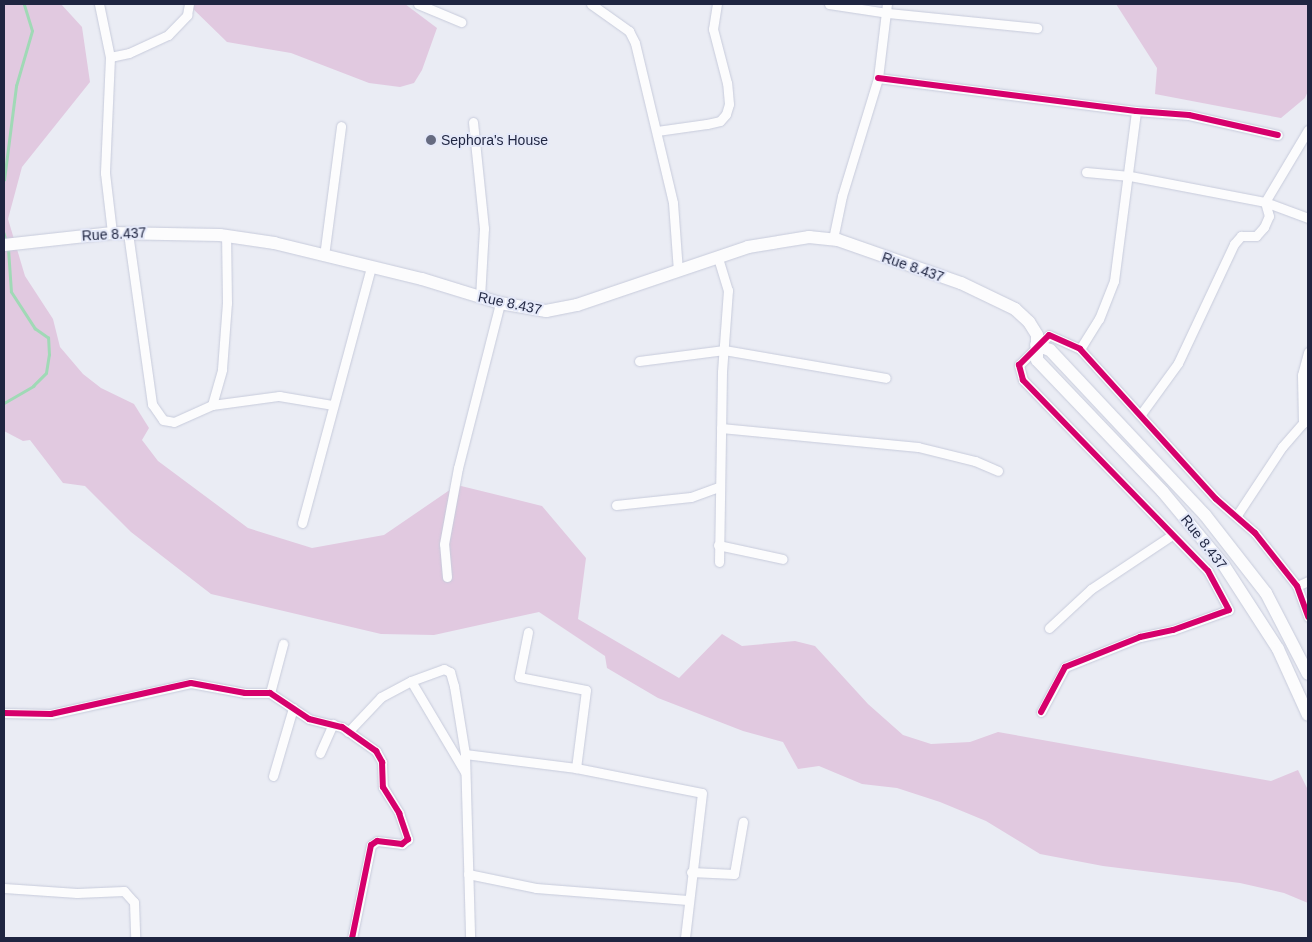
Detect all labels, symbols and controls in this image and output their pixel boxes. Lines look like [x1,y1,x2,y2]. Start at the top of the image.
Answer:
place label: Sephora's House [441,132,548,148]
marker: Sephora's House [425,134,437,146]
street label: Rue 8.437 [81,224,147,244]
street label: Rue 8.437 [880,249,946,285]
street label: Rue 8.437 [477,288,543,318]
street label: Rue 8.437 [1177,511,1231,573]

